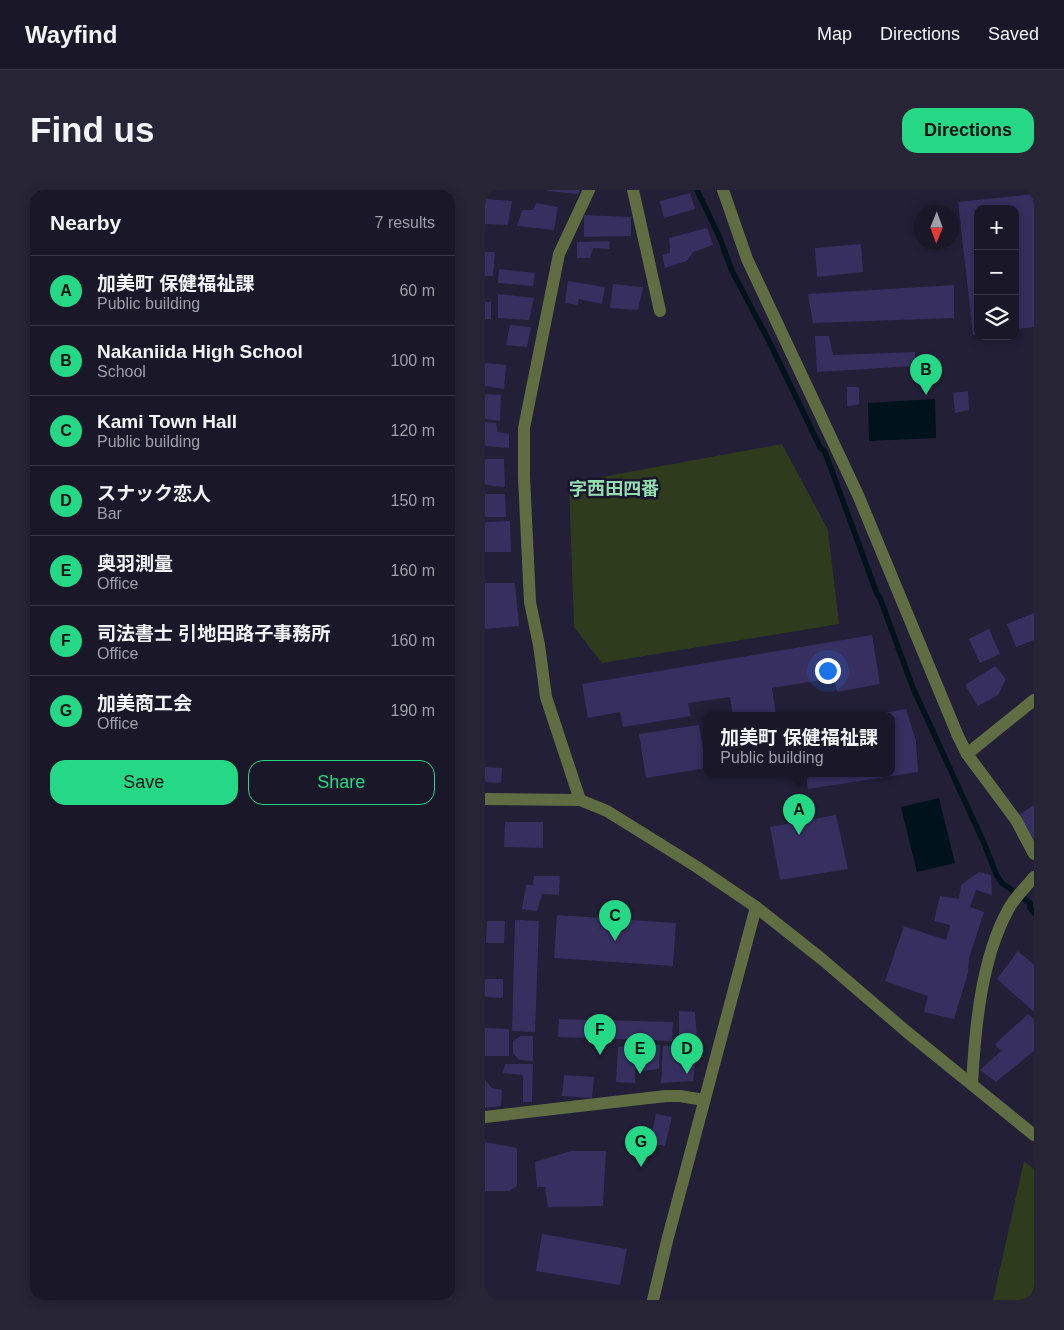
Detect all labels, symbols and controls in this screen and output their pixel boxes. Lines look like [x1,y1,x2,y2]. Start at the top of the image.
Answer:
text: Wayfind [25,21,117,48]
text: Map [817,24,852,44]
text: Directions [880,24,960,44]
text: Saved [988,24,1039,44]
button: Directions [902,108,1034,153]
text: Find us [30,110,154,149]
north arrow [914,205,959,250]
map controls [974,205,1019,340]
button: + [974,205,1019,250]
text: Nearby [50,211,121,234]
text: 7 results [375,214,435,231]
button: − [974,250,1019,295]
text: 加美町 保健福祉課 [97,273,254,294]
text: A [60,282,72,299]
text: 60 m [399,282,435,299]
text: Public building [97,295,200,312]
button: layers [974,295,1019,340]
text: Nakaniida High School [97,341,303,362]
text: B [60,352,72,369]
text: 100 m [391,352,435,369]
pin: B [910,354,942,395]
text: School [97,363,146,380]
text: Kami Town Hall [97,411,237,432]
text: C [60,422,72,439]
text: 120 m [391,422,435,439]
text: Public building [97,433,200,450]
district label: 字西田四番 [569,479,659,499]
text: スナック恋人 [97,483,211,504]
text: D [60,492,72,509]
text: 150 m [391,492,435,509]
text: Bar [97,505,122,522]
text: 奥羽測量 [97,553,173,574]
text: E [61,562,71,579]
text: 160 m [391,562,435,579]
text: Office [97,575,139,592]
text: 司法書士 引地田路子事務所 [97,623,330,644]
text: F [61,632,71,649]
text: 160 m [391,632,435,649]
text: Office [97,645,139,662]
your location [815,658,841,684]
text: 加美商工会 [97,693,192,714]
text: G [60,702,72,719]
text: 190 m [391,702,435,719]
popup [703,712,895,777]
text: Office [97,715,139,732]
text: 加美町 保健福祉課 [720,727,878,748]
text: Public building [720,749,824,766]
button: Save [50,760,238,805]
button: Share [248,760,435,805]
pin: A [783,794,815,835]
pin: C [599,900,631,941]
pin: F [584,1014,616,1055]
pin: E [624,1033,656,1074]
pin: D [671,1033,703,1074]
pin: G [625,1126,657,1167]

